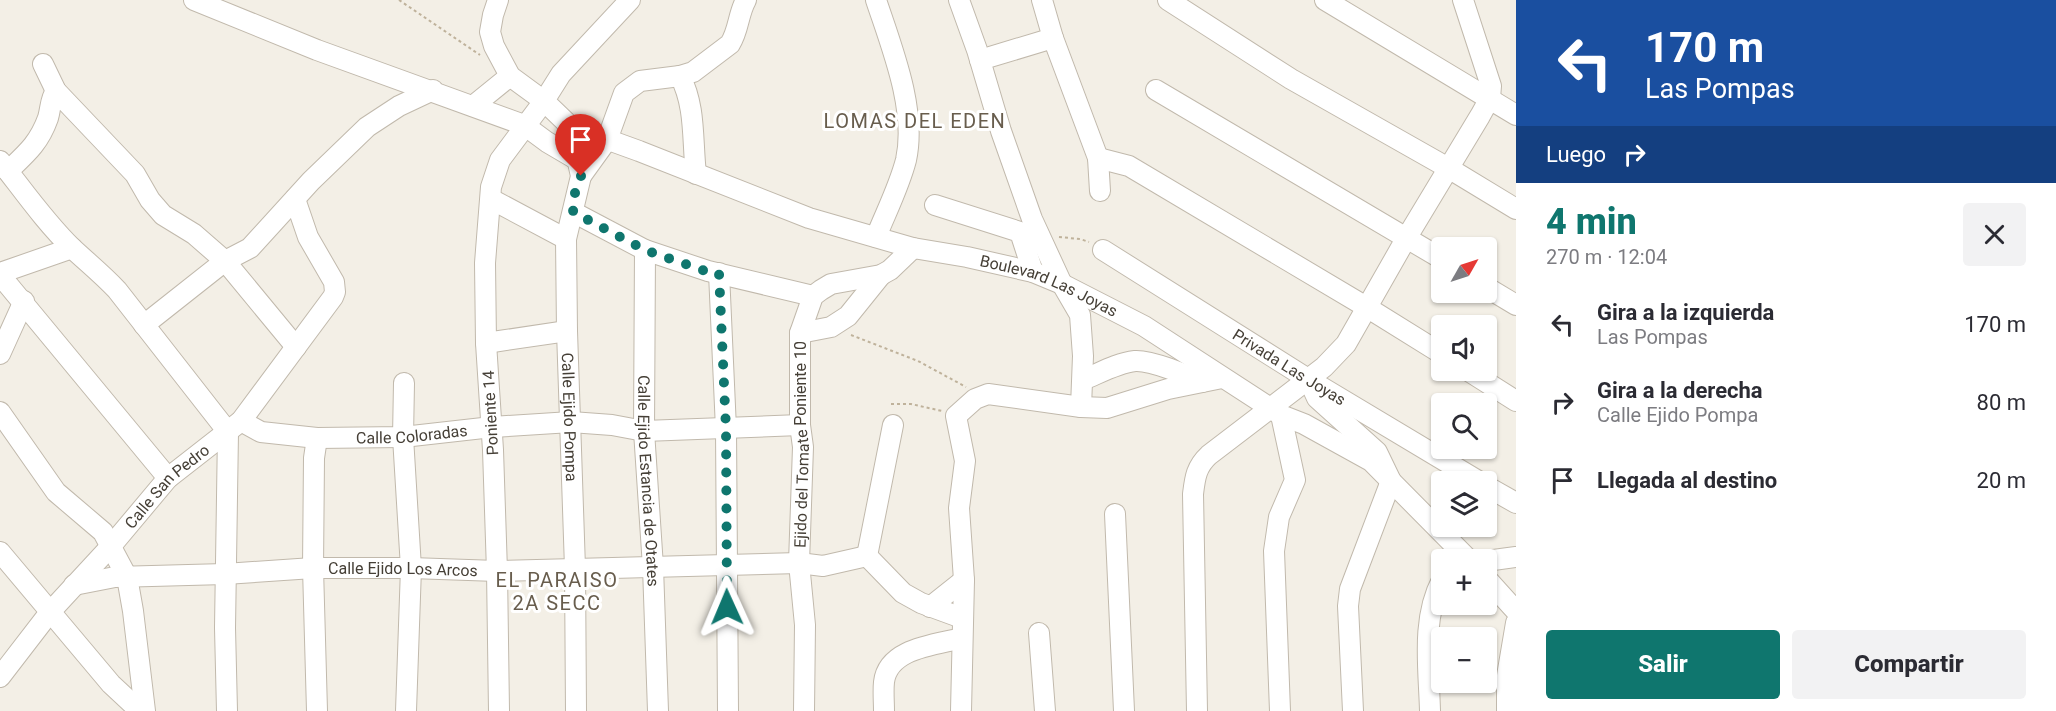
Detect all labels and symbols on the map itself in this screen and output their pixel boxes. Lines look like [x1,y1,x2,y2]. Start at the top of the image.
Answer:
district label: LOMAS DEL EDEN [824,109,1006,133]
pin [555,114,606,176]
north arrow [1431,237,1497,303]
street label: Boulevard Las Joyas [978,251,1121,321]
street label: Privada Las Joyas [1229,325,1349,409]
street label: Ejido del Tomate Poniente 10 [791,341,813,548]
street label: Calle Ejido Pompa [558,352,581,482]
street label: Poniente 14 [479,370,502,456]
street label: Calle Ejido Estancia de Otates [634,375,663,587]
street label: Calle Coloradas [356,421,468,448]
street label: Calle San Pedro [121,440,213,533]
street label: Calle Ejido Los Arcos [328,559,478,580]
district label: EL PARAISO 2A SECC [496,568,618,615]
position arrow [695,575,759,639]

